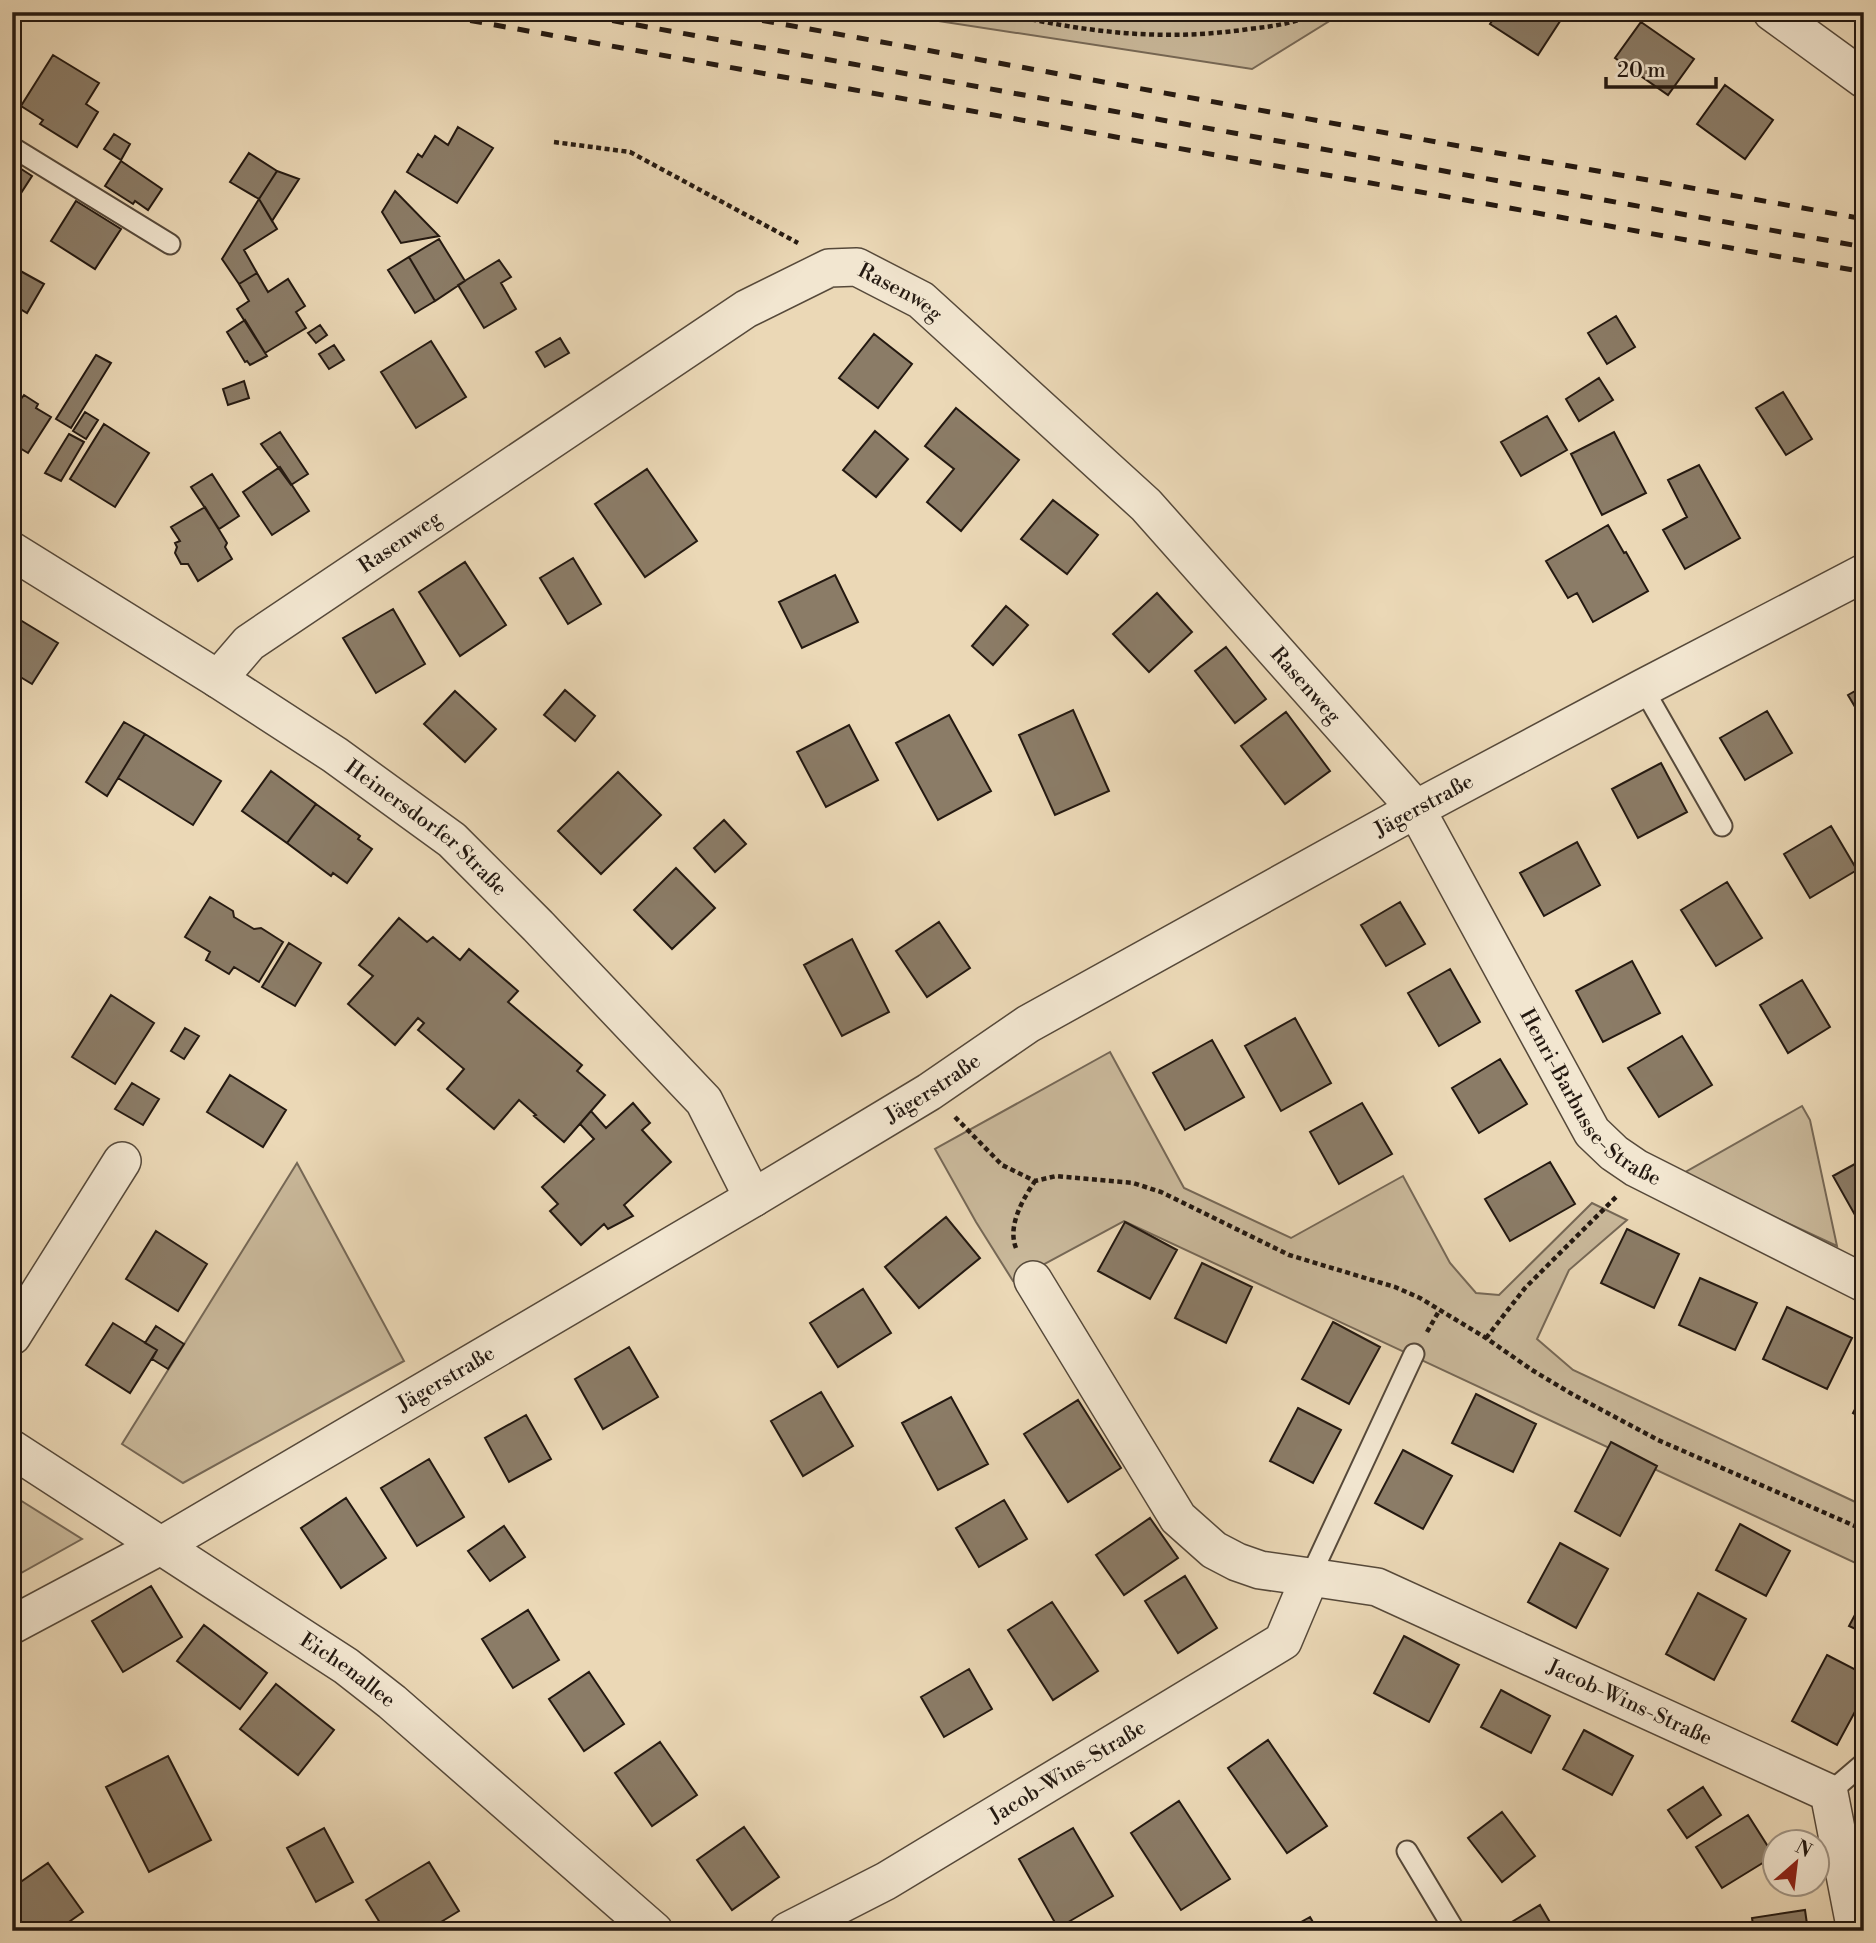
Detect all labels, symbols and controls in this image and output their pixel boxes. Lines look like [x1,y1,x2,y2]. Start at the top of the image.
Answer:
scale bar [1606,46,1717,90]
text: 20 m [1617,58,1666,84]
street label: Rasenweg [853,258,948,327]
street label: Rasenweg [354,506,446,580]
street label: Rasenweg [1264,642,1346,729]
street label: Heinersdorfer Straße [340,755,512,902]
street label: Jägerstraße [1369,769,1478,844]
street label: Henri-Barbusse-Straße [1513,1004,1665,1192]
street label: Jägerstraße [880,1048,986,1130]
street label: Jägerstraße [392,1341,500,1419]
street label: Eichenallee [295,1627,400,1714]
street label: Jacob-Wins-Straße [1542,1654,1716,1752]
street label: Jacob-Wins-Straße [984,1715,1151,1830]
north arrow [1760,1828,1830,1898]
text: N [1791,1835,1816,1863]

